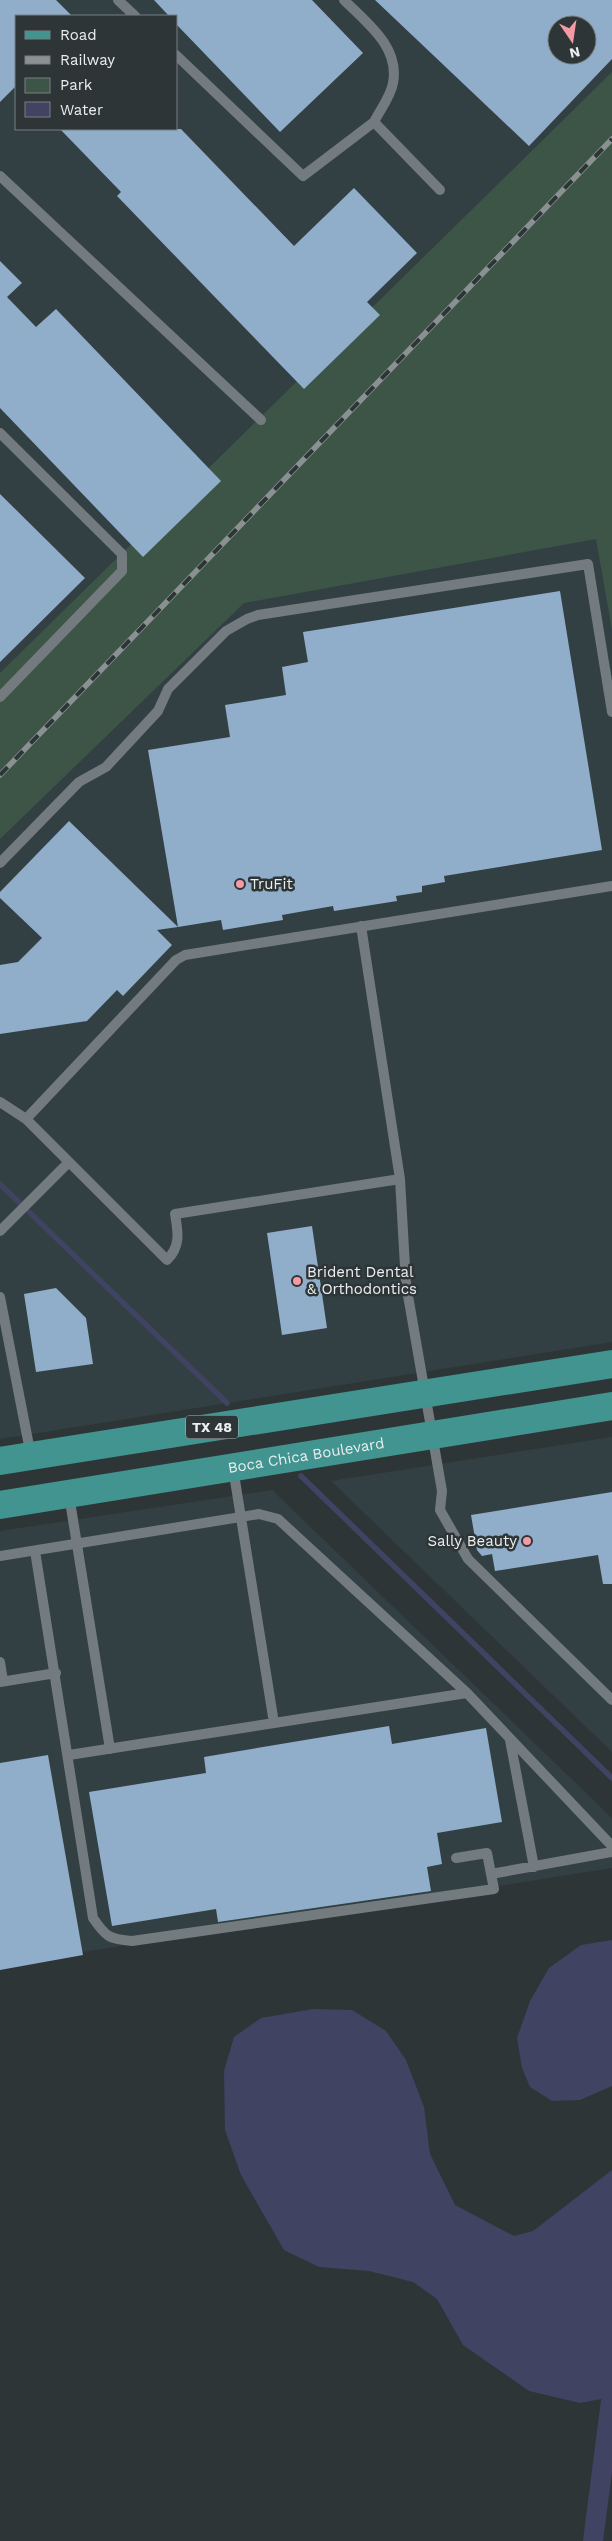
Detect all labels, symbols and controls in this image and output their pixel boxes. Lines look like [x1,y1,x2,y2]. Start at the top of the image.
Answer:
legend [15,15,178,130]
north arrow [547,15,597,65]
text: Road [60,26,97,44]
text: N [568,44,582,62]
text: Railway [60,51,115,69]
text: Park [60,76,93,94]
text: Water [60,101,103,119]
place label: TruFit [250,875,293,893]
marker: TruFit [234,878,246,890]
place label: Brident Dental & Orthodontics [307,1263,417,1298]
marker: Brident Dental & Orthodontics [291,1275,303,1287]
road number: TX 48 [186,1415,238,1438]
street label: Boca Chica Boulevard [226,1434,386,1477]
place label: Sally Beauty [428,1532,517,1550]
marker: Sally Beauty [521,1535,533,1547]

